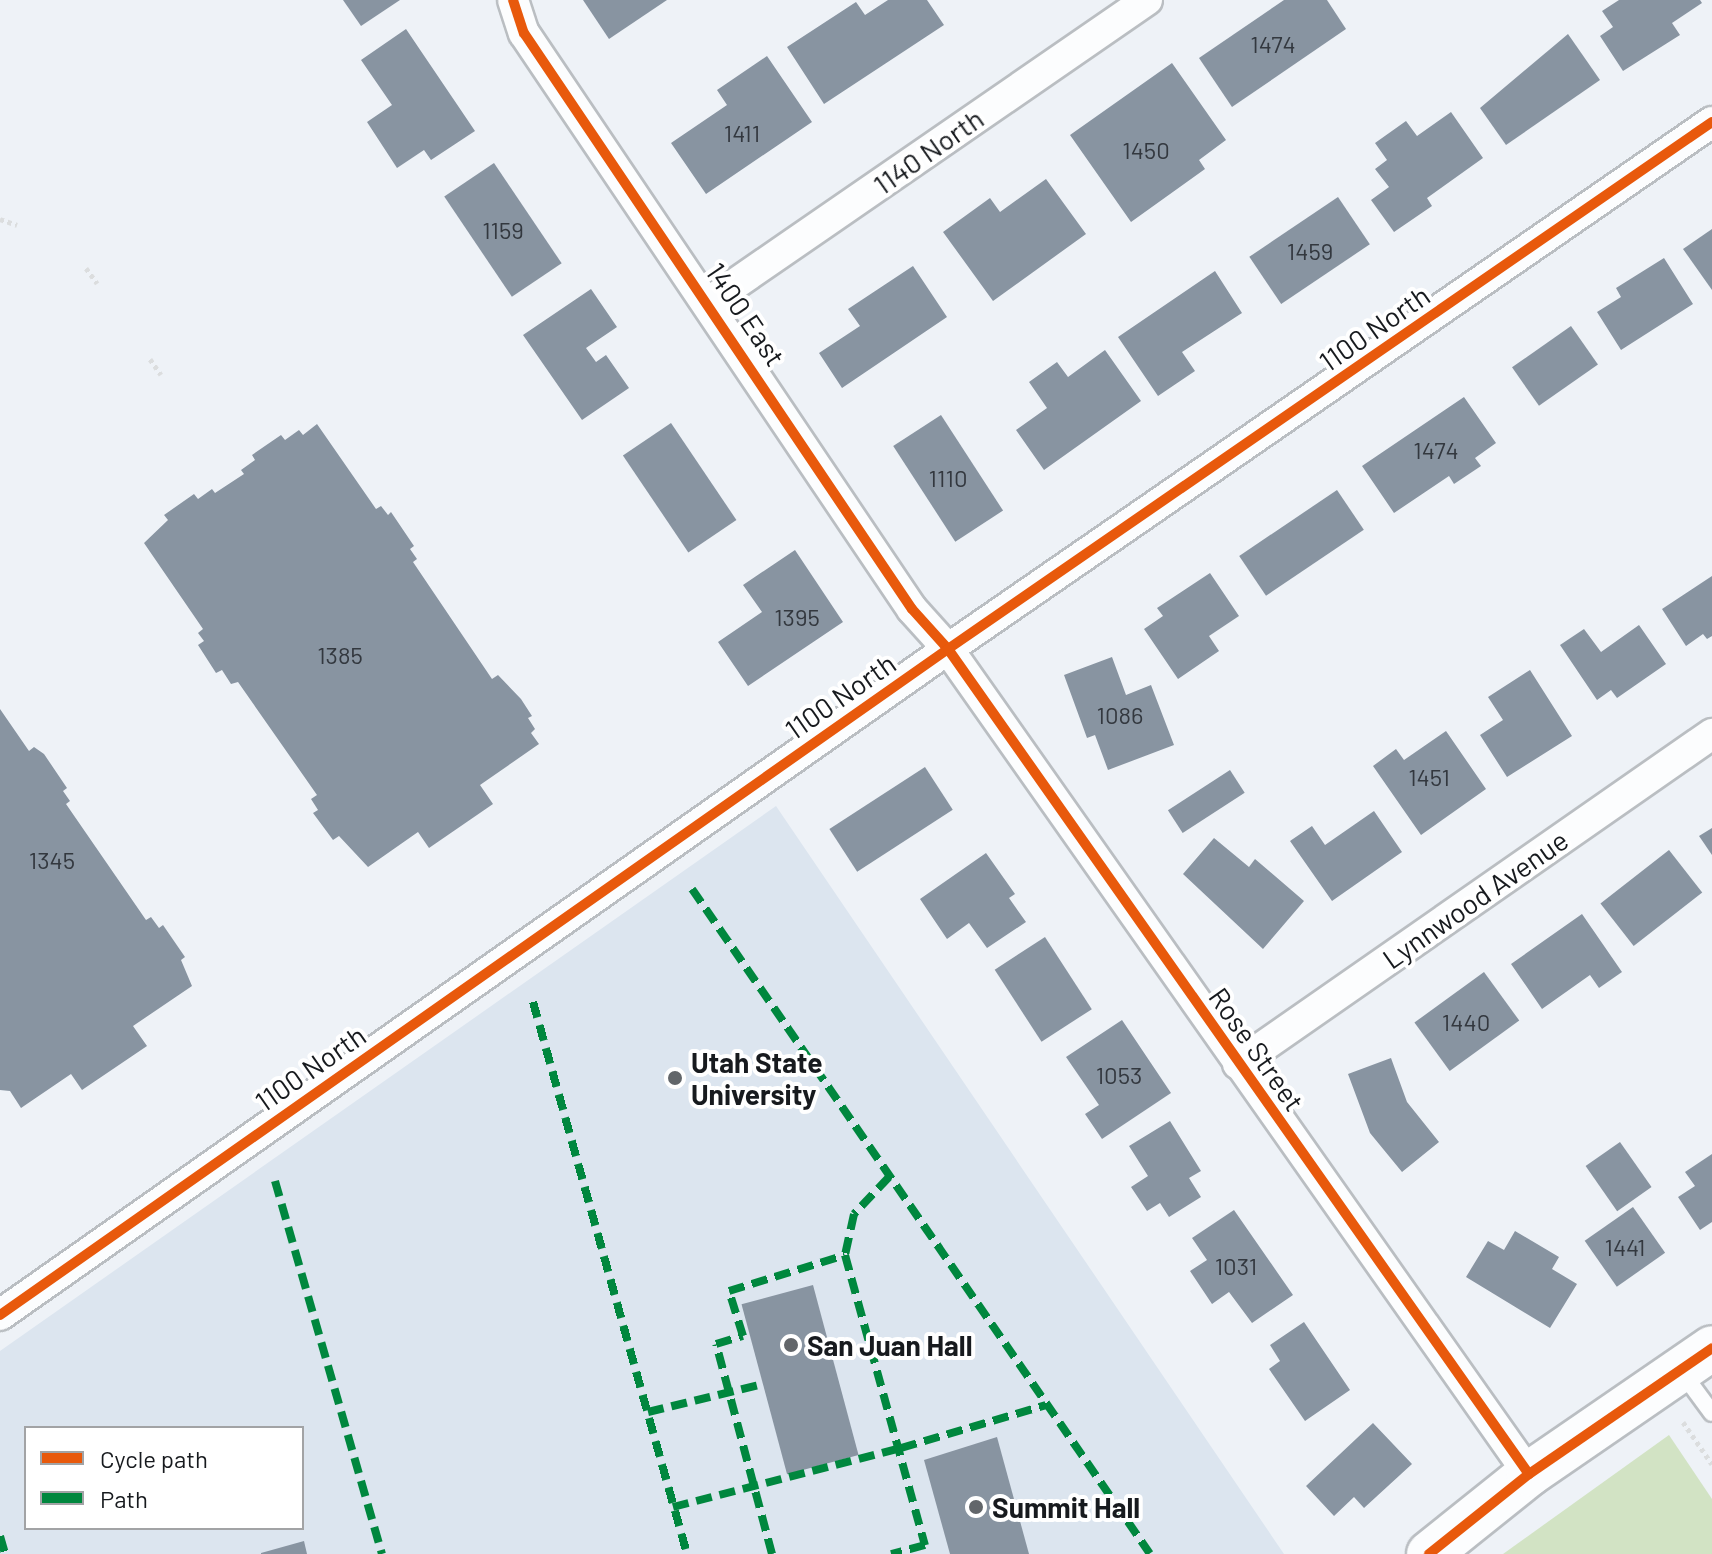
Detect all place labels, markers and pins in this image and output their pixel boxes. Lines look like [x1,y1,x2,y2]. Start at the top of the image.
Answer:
place label: Utah State University [691,1045,822,1111]
marker: Utah State University [666,1069,684,1087]
place label: San Juan Hall [807,1328,973,1362]
marker: San Juan Hall [782,1336,800,1354]
place label: Summit Hall [992,1490,1140,1524]
marker: Summit Hall [967,1498,985,1516]

